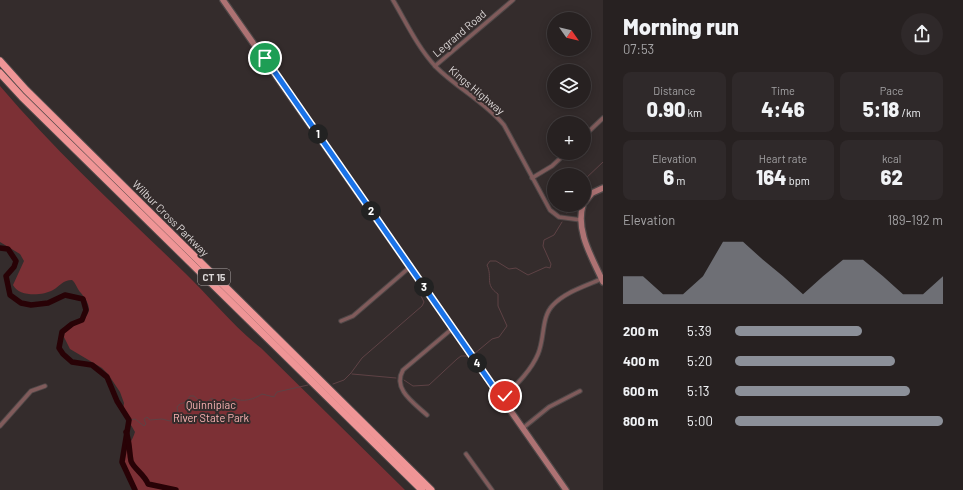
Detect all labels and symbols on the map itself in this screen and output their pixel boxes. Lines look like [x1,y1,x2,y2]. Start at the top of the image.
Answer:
street label: Legrand Road [430,7,488,59]
north arrow [547,12,591,56]
pin [248,41,282,75]
street label: Kings Highway [446,63,508,117]
pin: 1 [308,124,328,144]
street label: Wilbur Cross Parkway [130,177,212,259]
pin: 2 [361,201,381,221]
road number: CT 15 [198,269,230,285]
pin: 3 [414,277,434,297]
pin: 4 [467,353,487,373]
pin [488,379,522,413]
park label: Quinnipiac River State Park [173,398,250,424]

